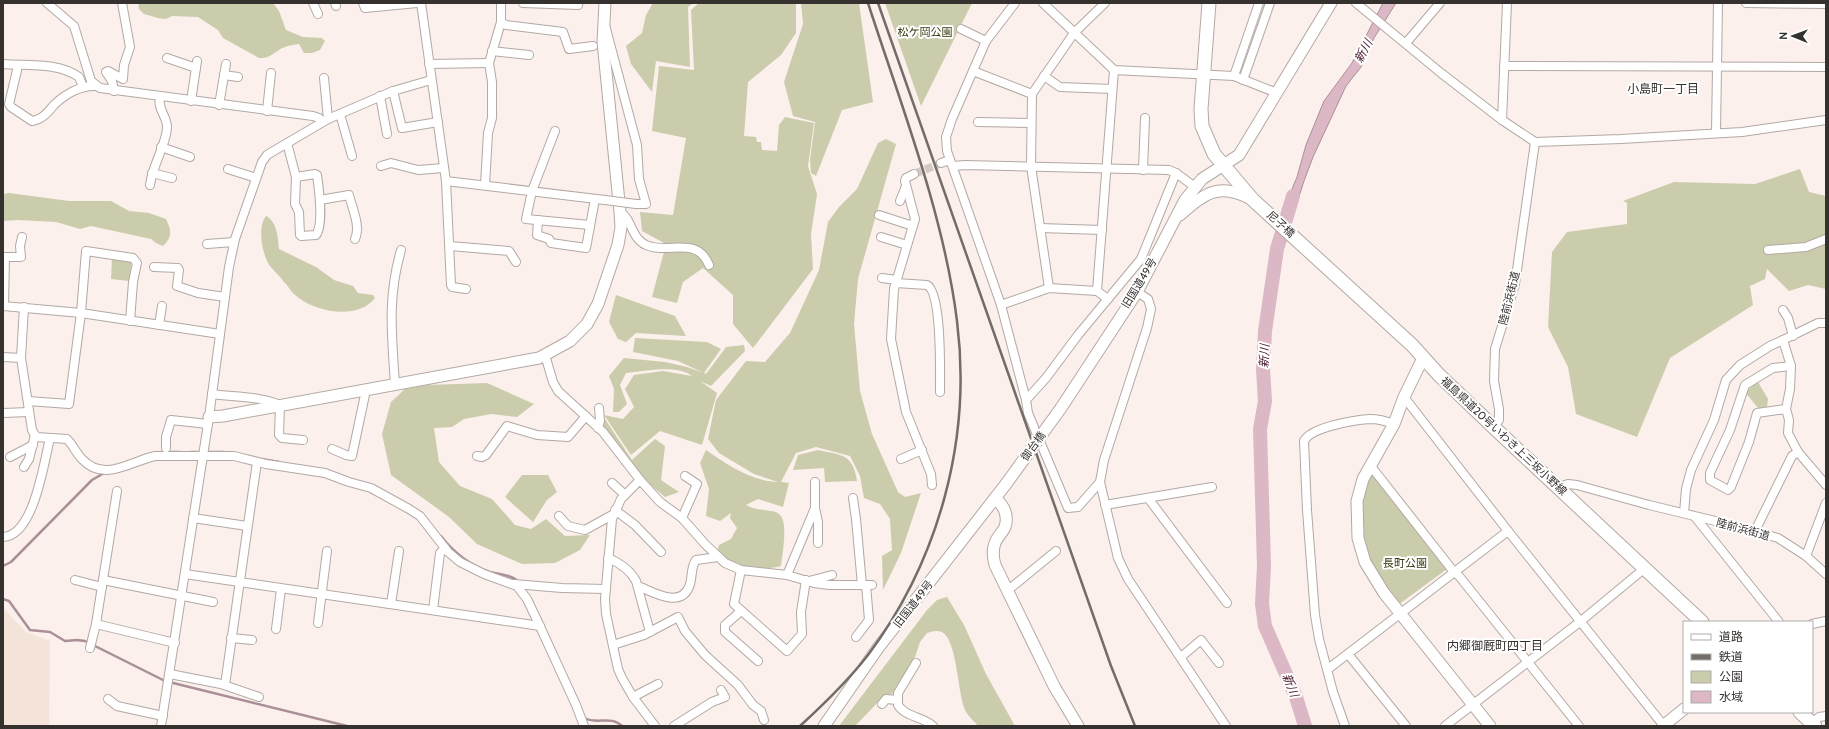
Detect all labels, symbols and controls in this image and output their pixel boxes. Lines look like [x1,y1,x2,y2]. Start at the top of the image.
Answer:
north arrow [1773,16,1813,56]
park label: 松ケ岡公園 [898,25,953,39]
text: N [1776,32,1790,40]
water label: 新川 [1351,35,1376,65]
district label: 小島町一丁目 [1627,81,1699,96]
street label: 尼子橋 [1264,208,1298,240]
street label: 旧国道49号 [1118,255,1160,311]
street label: 陸前浜街道 [1496,270,1522,326]
water label: 新川 [1256,342,1272,368]
street label: 福島県道20号いわき上三坂小野線 [1438,374,1570,498]
street label: 御台橋 [1017,429,1048,464]
street label: 陸前浜街道 [1715,515,1771,543]
park label: 長町公園 [1383,556,1427,570]
street label: 旧国道49号 [890,577,936,631]
legend [1683,621,1813,713]
text: 道路 [1719,629,1743,644]
district label: 内郷御厩町四丁目 [1447,638,1543,653]
text: 鉄道 [1719,649,1743,664]
text: 公園 [1719,669,1743,684]
water label: 新川 [1280,671,1303,701]
text: 水域 [1719,689,1743,704]

